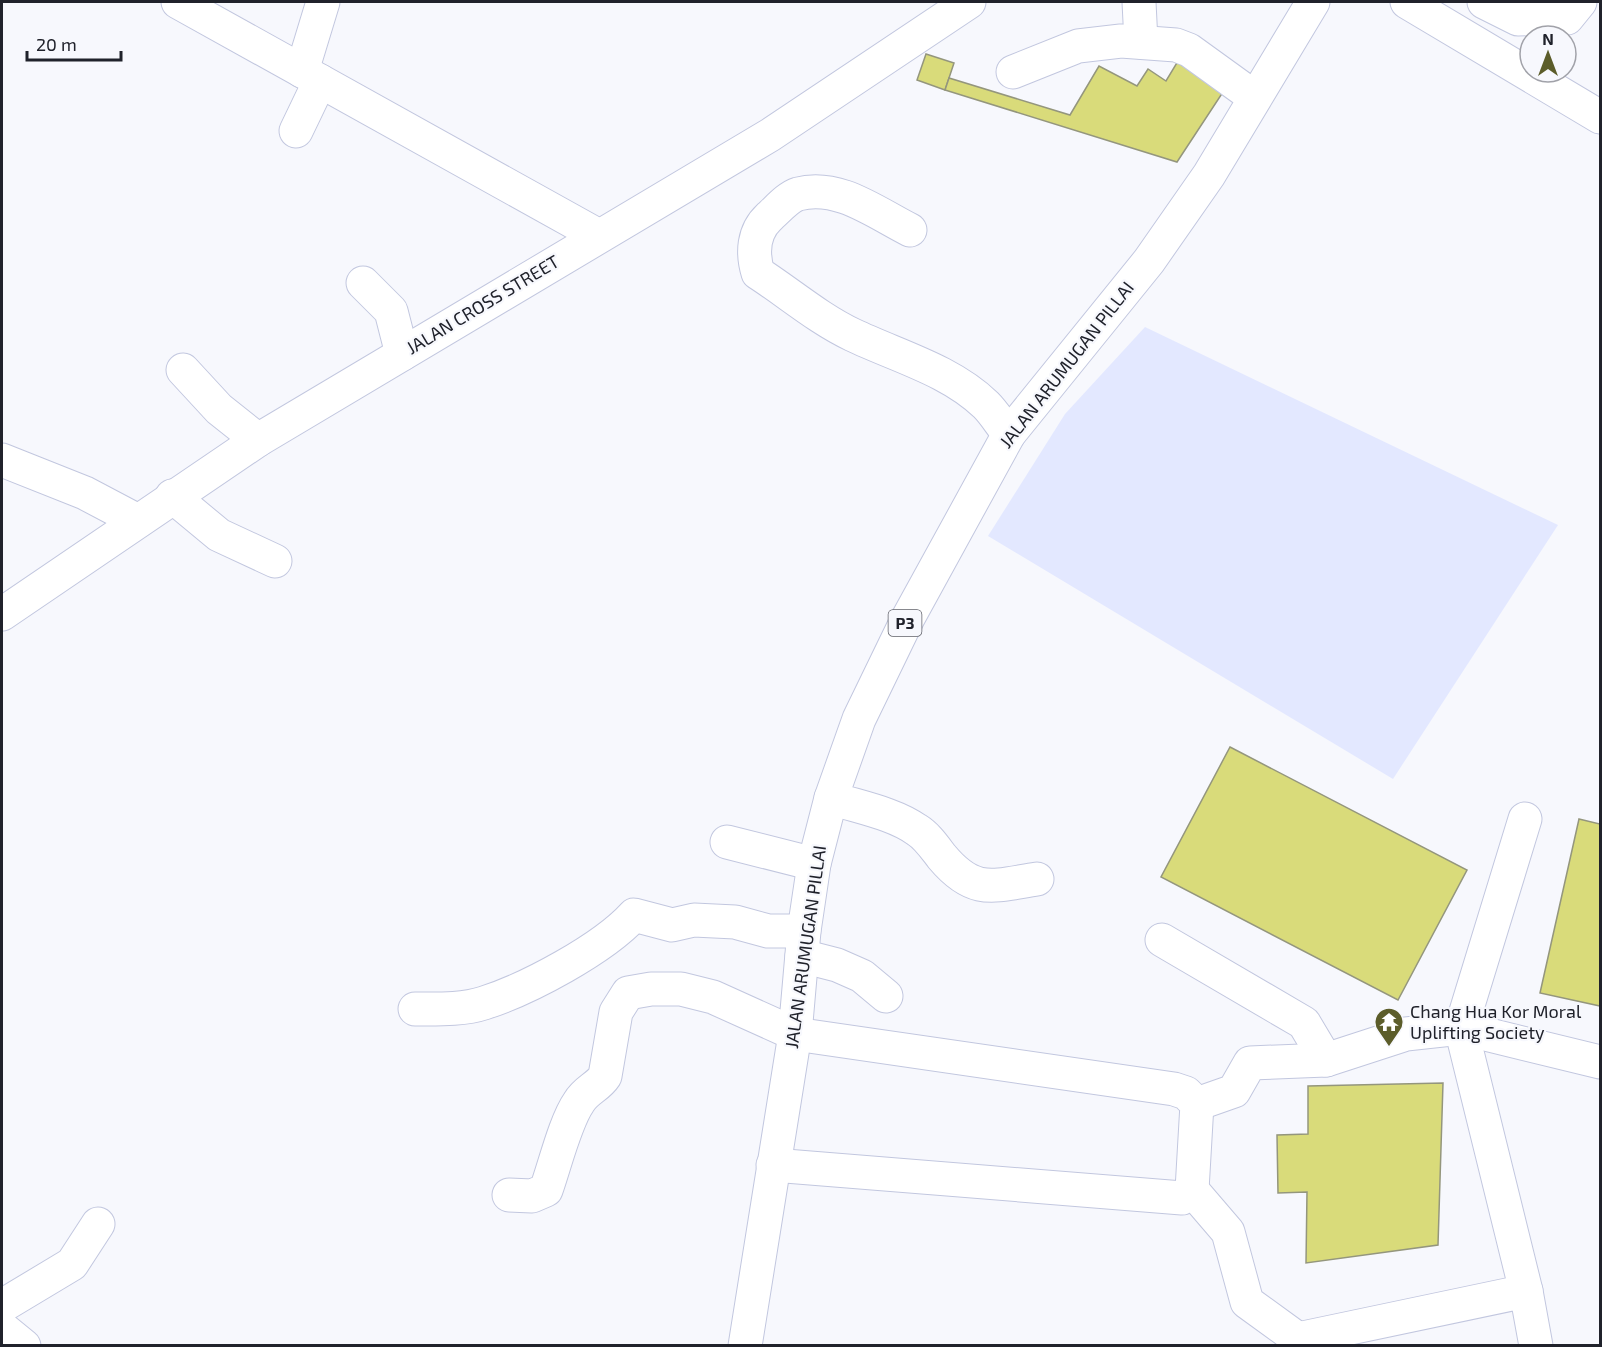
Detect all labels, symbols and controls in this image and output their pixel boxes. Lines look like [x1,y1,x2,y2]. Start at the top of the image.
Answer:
scale bar [27,24,122,62]
north arrow [1518,24,1578,84]
text: N [1542,29,1554,48]
text: 20 m [36,33,77,55]
street label: JALAN CROSS STREET [402,250,563,358]
street label: JALAN ARUMUGAN PILLAI [994,277,1138,452]
road number: P3 [888,610,922,636]
street label: JALAN ARUMUGAN PILLAI [780,844,830,1050]
place label: Chang Hua Kor Moral Uplifting Society [1410,1000,1582,1043]
temple icon: Chang Hua Kor Moral Uplifting Society [1373,1006,1405,1048]

